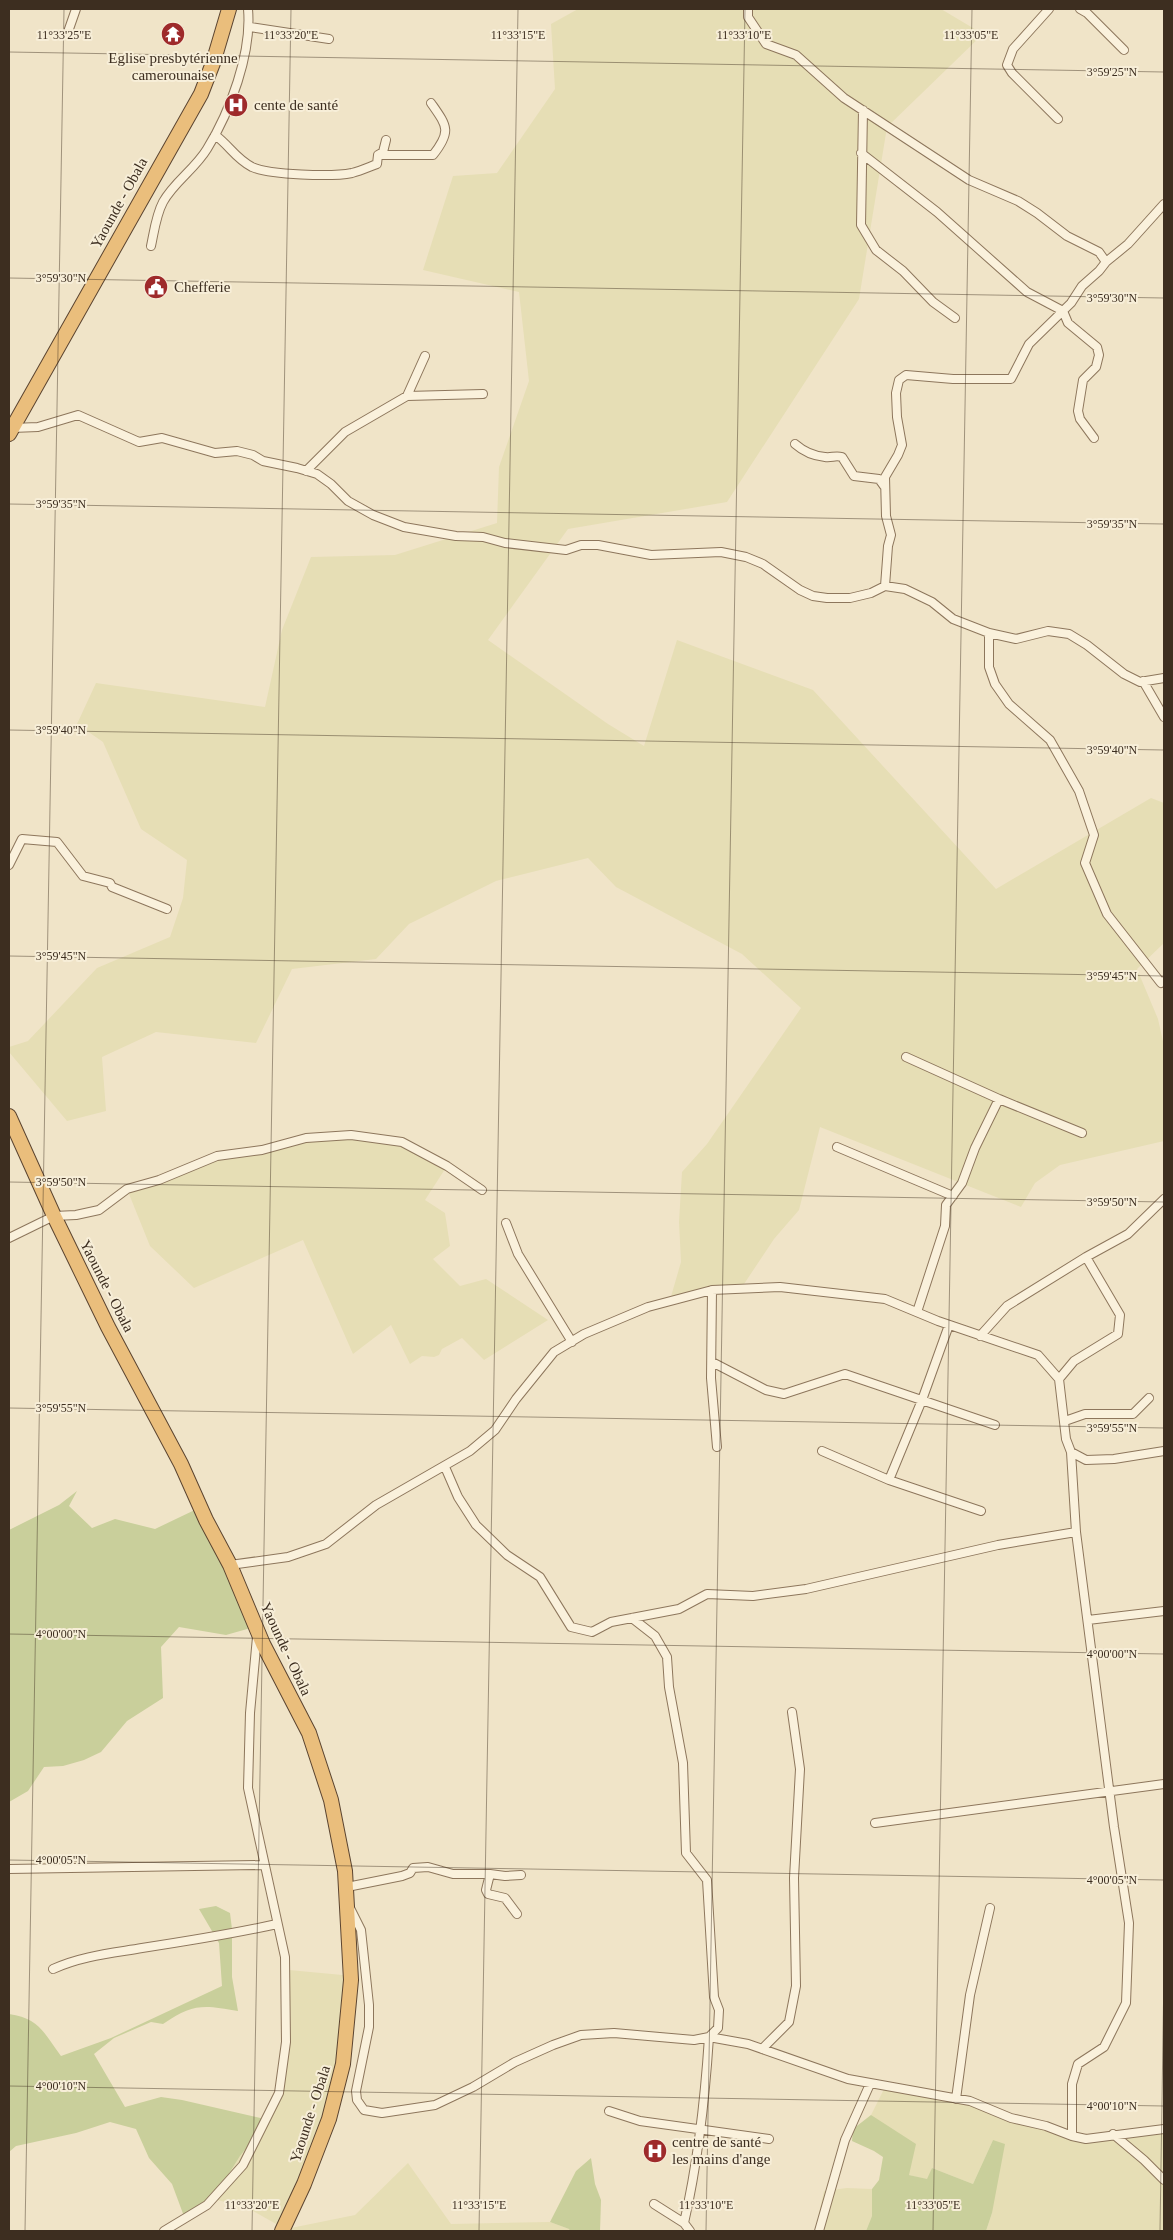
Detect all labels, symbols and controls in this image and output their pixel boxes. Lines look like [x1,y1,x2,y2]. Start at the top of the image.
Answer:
temple icon: Eglise presbytérienne camerounaise [160,21,186,47]
text: 11°33'25"E [37,28,91,42]
text: 11°33'20"E [264,28,318,42]
text: 11°33'15"E [491,28,545,42]
text: 11°33'10"E [717,28,771,42]
text: 11°33'05"E [944,28,998,42]
place label: Eglise presbytérienne camerounaise [108,50,238,83]
text: 3°59'25"N [1087,65,1138,79]
hospital icon: cente de santé [223,92,249,118]
place label: cente de santé [254,97,338,113]
street label: Yaounde - Obala [88,155,151,251]
text: 3°59'30"N [36,271,87,285]
public building icon: Chefferie [143,274,169,300]
place label: Chefferie [174,279,231,295]
text: 3°59'30"N [1087,291,1138,305]
text: 3°59'35"N [36,497,87,511]
text: 3°59'35"N [1087,517,1138,531]
text: 3°59'40"N [36,723,87,737]
text: 3°59'40"N [1087,743,1138,757]
text: 3°59'45"N [36,949,87,963]
text: 3°59'45"N [1087,969,1138,983]
text: 3°59'50"N [36,1175,87,1189]
text: 3°59'50"N [1087,1195,1138,1209]
street label: Yaounde - Obala [77,1237,137,1335]
text: 3°59'55"N [36,1401,87,1415]
text: 3°59'55"N [1087,1421,1138,1435]
street label: Yaounde - Obala [257,1600,315,1698]
text: 4°00'00"N [36,1627,87,1641]
text: 4°00'00"N [1087,1647,1138,1661]
text: 4°00'05"N [36,1853,87,1867]
text: 4°00'05"N [1087,1873,1138,1887]
street label: Yaounde - Obala [287,2063,333,2164]
text: 4°00'10"N [36,2079,87,2093]
text: 4°00'10"N [1087,2099,1138,2113]
place label: centre de santé les mains d'ange [672,2134,771,2167]
hospital icon: centre de santé les mains d'ange [642,2138,668,2164]
text: 11°33'20"E [225,2198,279,2212]
text: 11°33'15"E [452,2198,506,2212]
text: 11°33'10"E [679,2198,733,2212]
text: 11°33'05"E [906,2198,960,2212]

